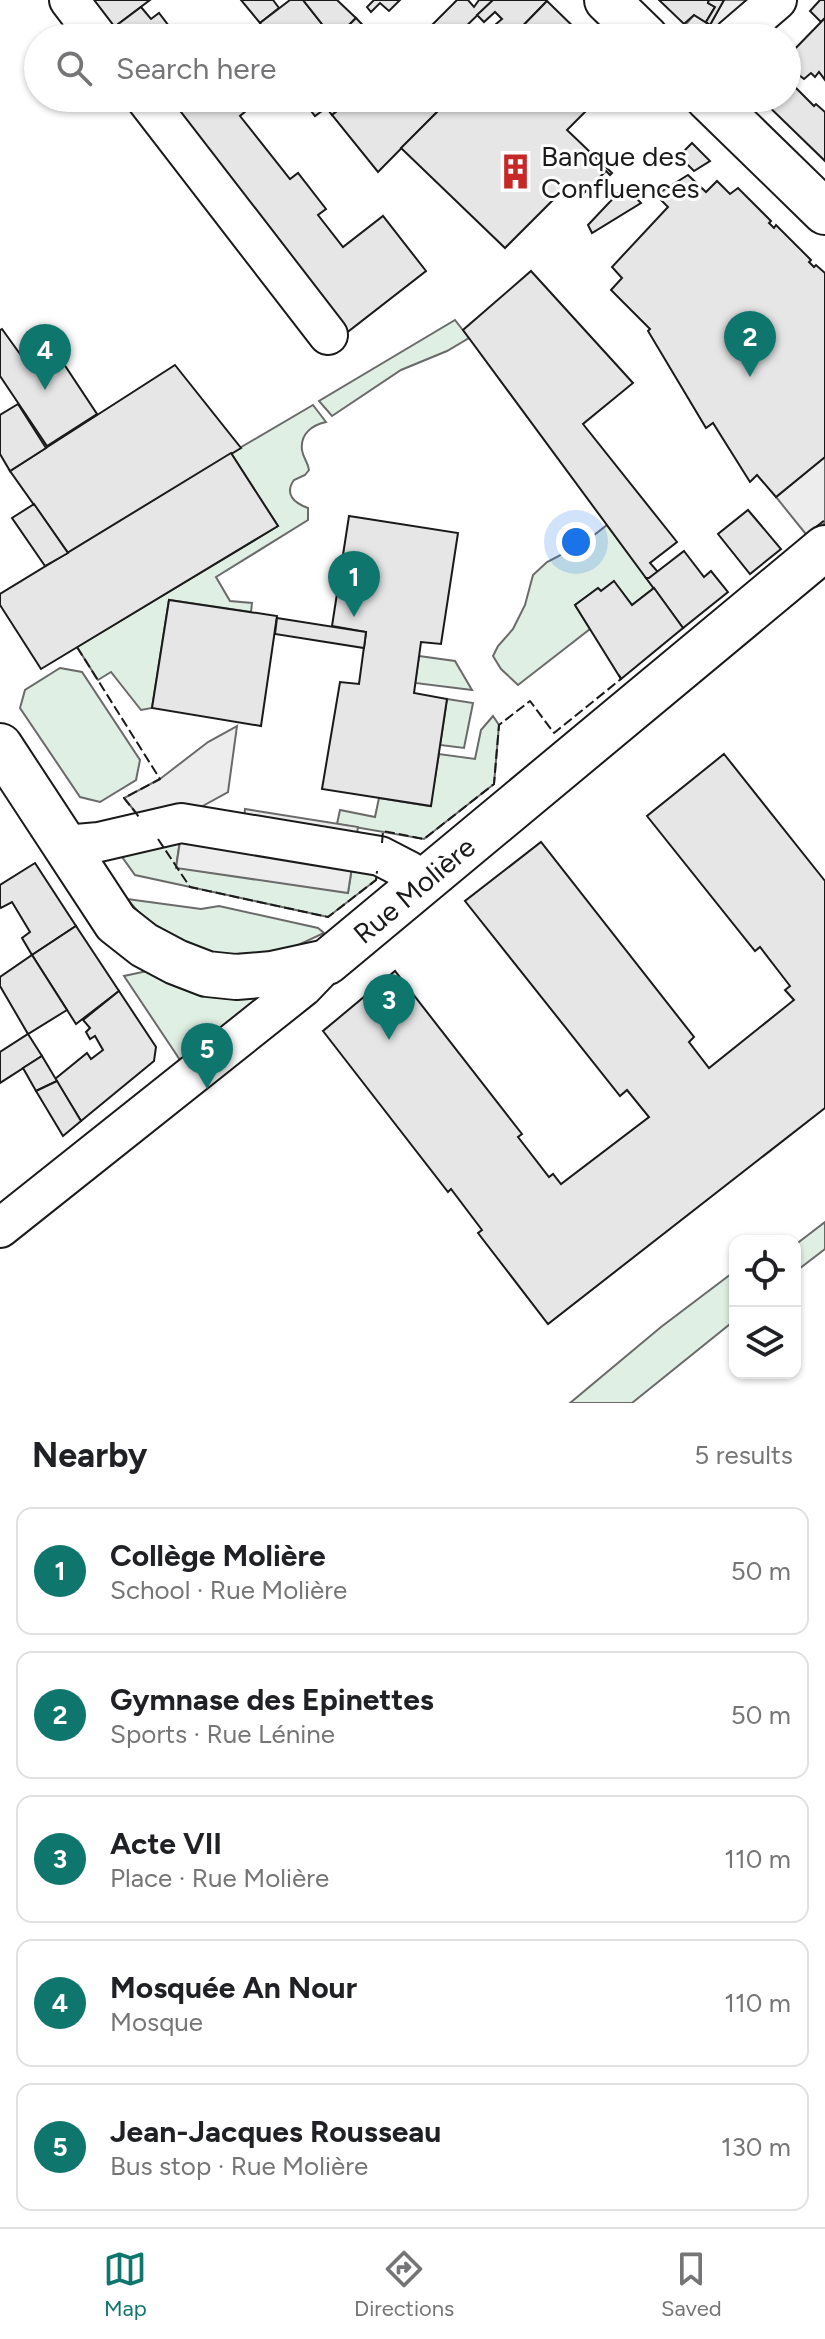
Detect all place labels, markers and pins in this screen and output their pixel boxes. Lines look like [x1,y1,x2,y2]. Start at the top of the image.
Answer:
place label: Banque des Confluences [541,139,700,205]
building icon: Banque des Confluences [496,153,534,191]
pin: 2 [724,311,776,377]
pin: 4 [19,324,71,390]
pin: 1 [328,551,380,617]
pin: 3 [363,974,415,1040]
pin: 5 [181,1023,233,1089]

